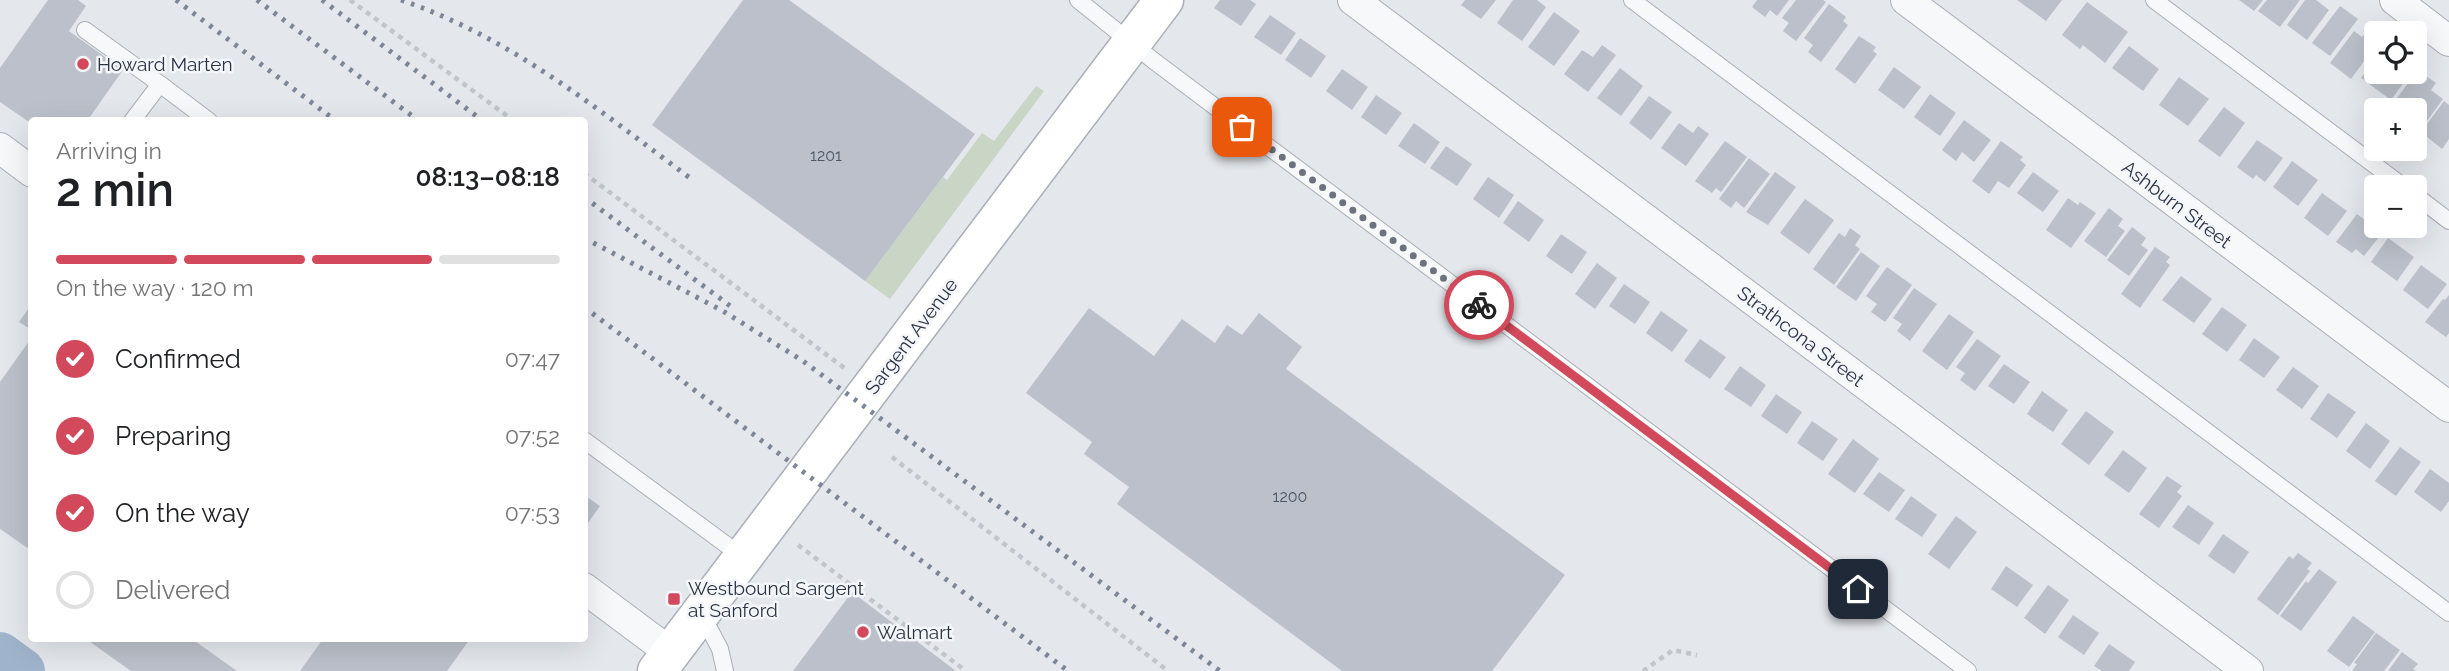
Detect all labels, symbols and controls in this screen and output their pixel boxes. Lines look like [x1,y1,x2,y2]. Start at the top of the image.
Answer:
map controls [2364,21,2427,238]
button: locate [2364,21,2427,84]
place label: Howard Marten [97,53,232,75]
marker: Howard Marten [75,56,91,72]
pin [1212,97,1272,157]
button: + [2364,98,2427,161]
icon: bag [1223,108,1261,146]
text: Arriving in [56,137,162,164]
house number: 1201 [810,146,842,165]
street label: Ashburn Street [2118,156,2237,253]
text: 08:13–08:18 [415,162,560,192]
text: 2 min [56,163,174,217]
button: − [2364,175,2427,238]
courier [1444,270,1514,340]
text: On the way · 120 m [56,274,254,301]
street label: Sargent Avenue [860,274,962,398]
street label: Strathcona Street [1733,281,1869,391]
icon: bike [1460,286,1498,324]
icon: check [56,340,94,378]
text: Confirmed [115,344,241,374]
text: 07:47 [505,345,560,372]
icon: check [56,417,94,455]
text: Preparing [115,421,231,451]
text: 07:52 [505,422,560,449]
house number: 1200 [1273,487,1307,506]
icon: check [56,494,94,532]
text: On the way [115,498,250,528]
text: 07:53 [505,499,560,526]
pin [1828,559,1888,619]
icon: home [1839,570,1877,608]
text: Delivered [115,575,230,605]
place label: Westbound Sargent at Sanford [688,577,865,621]
marker: Westbound Sargent at Sanford [666,591,682,607]
place label: Walmart [877,621,953,643]
marker: Walmart [855,624,871,640]

